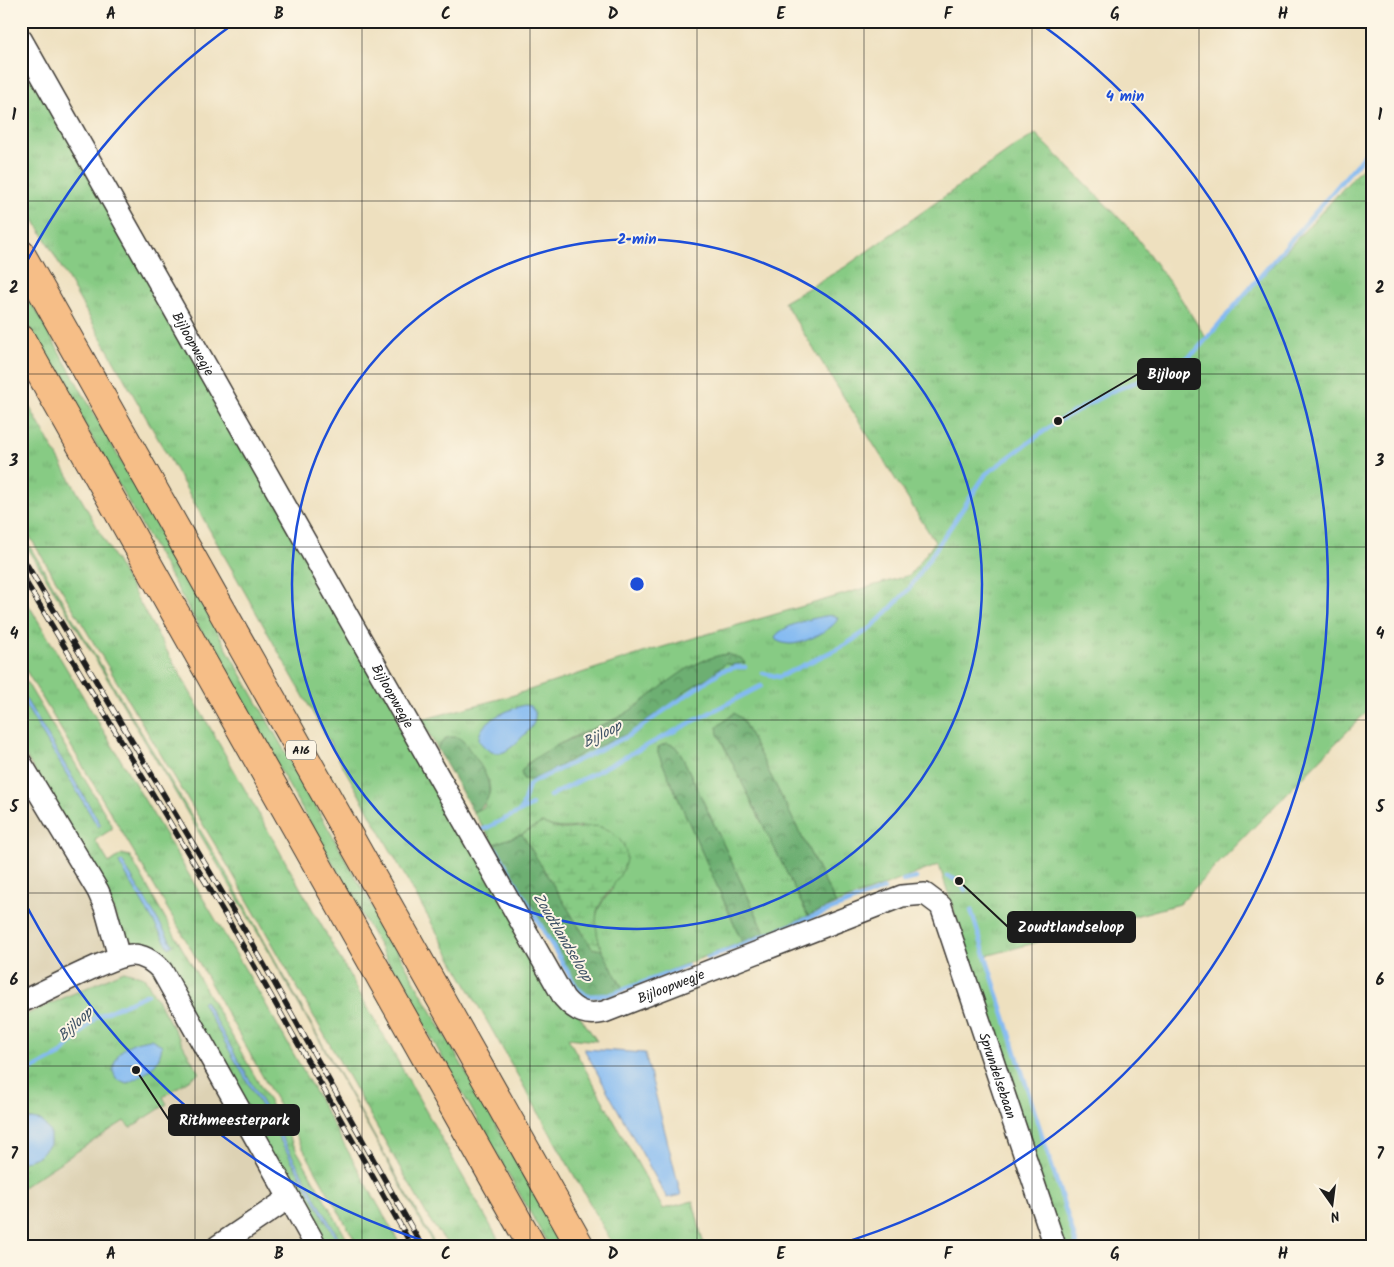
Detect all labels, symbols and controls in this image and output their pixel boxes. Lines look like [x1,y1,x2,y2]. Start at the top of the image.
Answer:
text: A [106,2,116,27]
text: B [274,2,284,27]
text: C [441,2,451,27]
text: D [608,2,619,27]
text: E [777,2,787,27]
text: F [944,2,954,27]
text: G [1110,2,1120,27]
text: H [1278,2,1288,27]
text: 4 min [1106,85,1144,109]
text: 1 [12,103,17,128]
text: 1 [1378,103,1383,128]
text: 2 min [617,228,657,252]
text: 2 [9,276,19,301]
text: 2 [1375,276,1385,301]
street label: Bijloopwegje [166,308,220,381]
callout: Bijloop [1138,359,1200,389]
text: Bijloop [1148,363,1190,387]
text: 3 [9,449,19,474]
text: 3 [1375,449,1385,474]
centre of rings [628,575,646,593]
text: 4 [10,622,19,647]
text: 4 [1376,622,1385,647]
street label: Bijloopwegje [365,660,420,733]
water label: Bijloop [579,714,628,755]
road number: A16 [286,740,316,760]
text: 5 [9,795,20,820]
text: 5 [1375,795,1386,820]
water label: Zoudtlandseloop [526,888,599,988]
callout: Zoudtlandseloop [1008,912,1135,942]
text: Zoudtlandseloop [1018,916,1124,940]
street label: Bijloopwegje [634,964,709,1010]
text: 6 [10,968,19,993]
text: 6 [1376,968,1385,993]
water label: Bijloop [52,1001,100,1048]
street label: Sprundelsebaan [972,1030,1022,1122]
callout: Rithmeesterpark [169,1105,299,1135]
text: Rithmeesterpark [179,1109,290,1133]
text: 7 [10,1142,18,1167]
text: 7 [1376,1142,1384,1167]
north arrow [1306,1180,1356,1230]
text: N [1328,1204,1342,1227]
text: A [106,1242,116,1267]
text: B [274,1242,284,1267]
text: C [441,1242,451,1267]
text: D [608,1242,619,1267]
text: E [777,1242,787,1267]
text: F [944,1242,954,1267]
text: G [1110,1242,1120,1267]
text: H [1278,1242,1288,1267]

